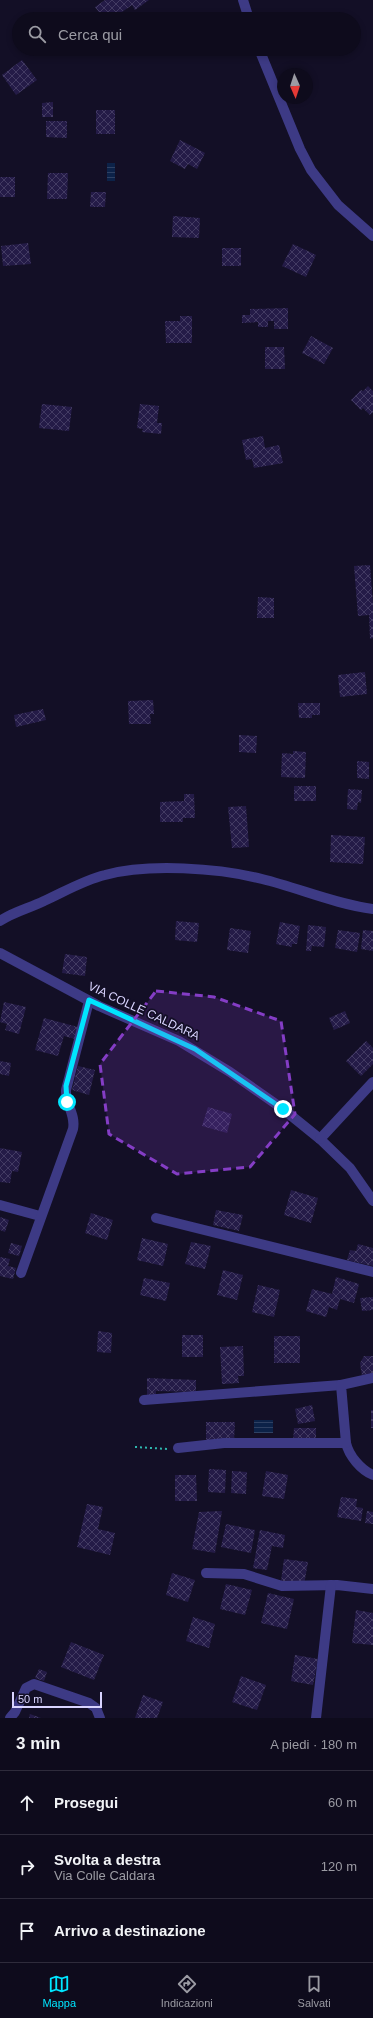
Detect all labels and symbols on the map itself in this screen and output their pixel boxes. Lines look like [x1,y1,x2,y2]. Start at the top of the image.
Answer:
north arrow [277,68,313,104]
street label: VIA COLLE CALDARA [86,979,202,1043]
route start [58,1093,76,1111]
route end [274,1100,292,1118]
scale bar [12,1690,102,1709]

